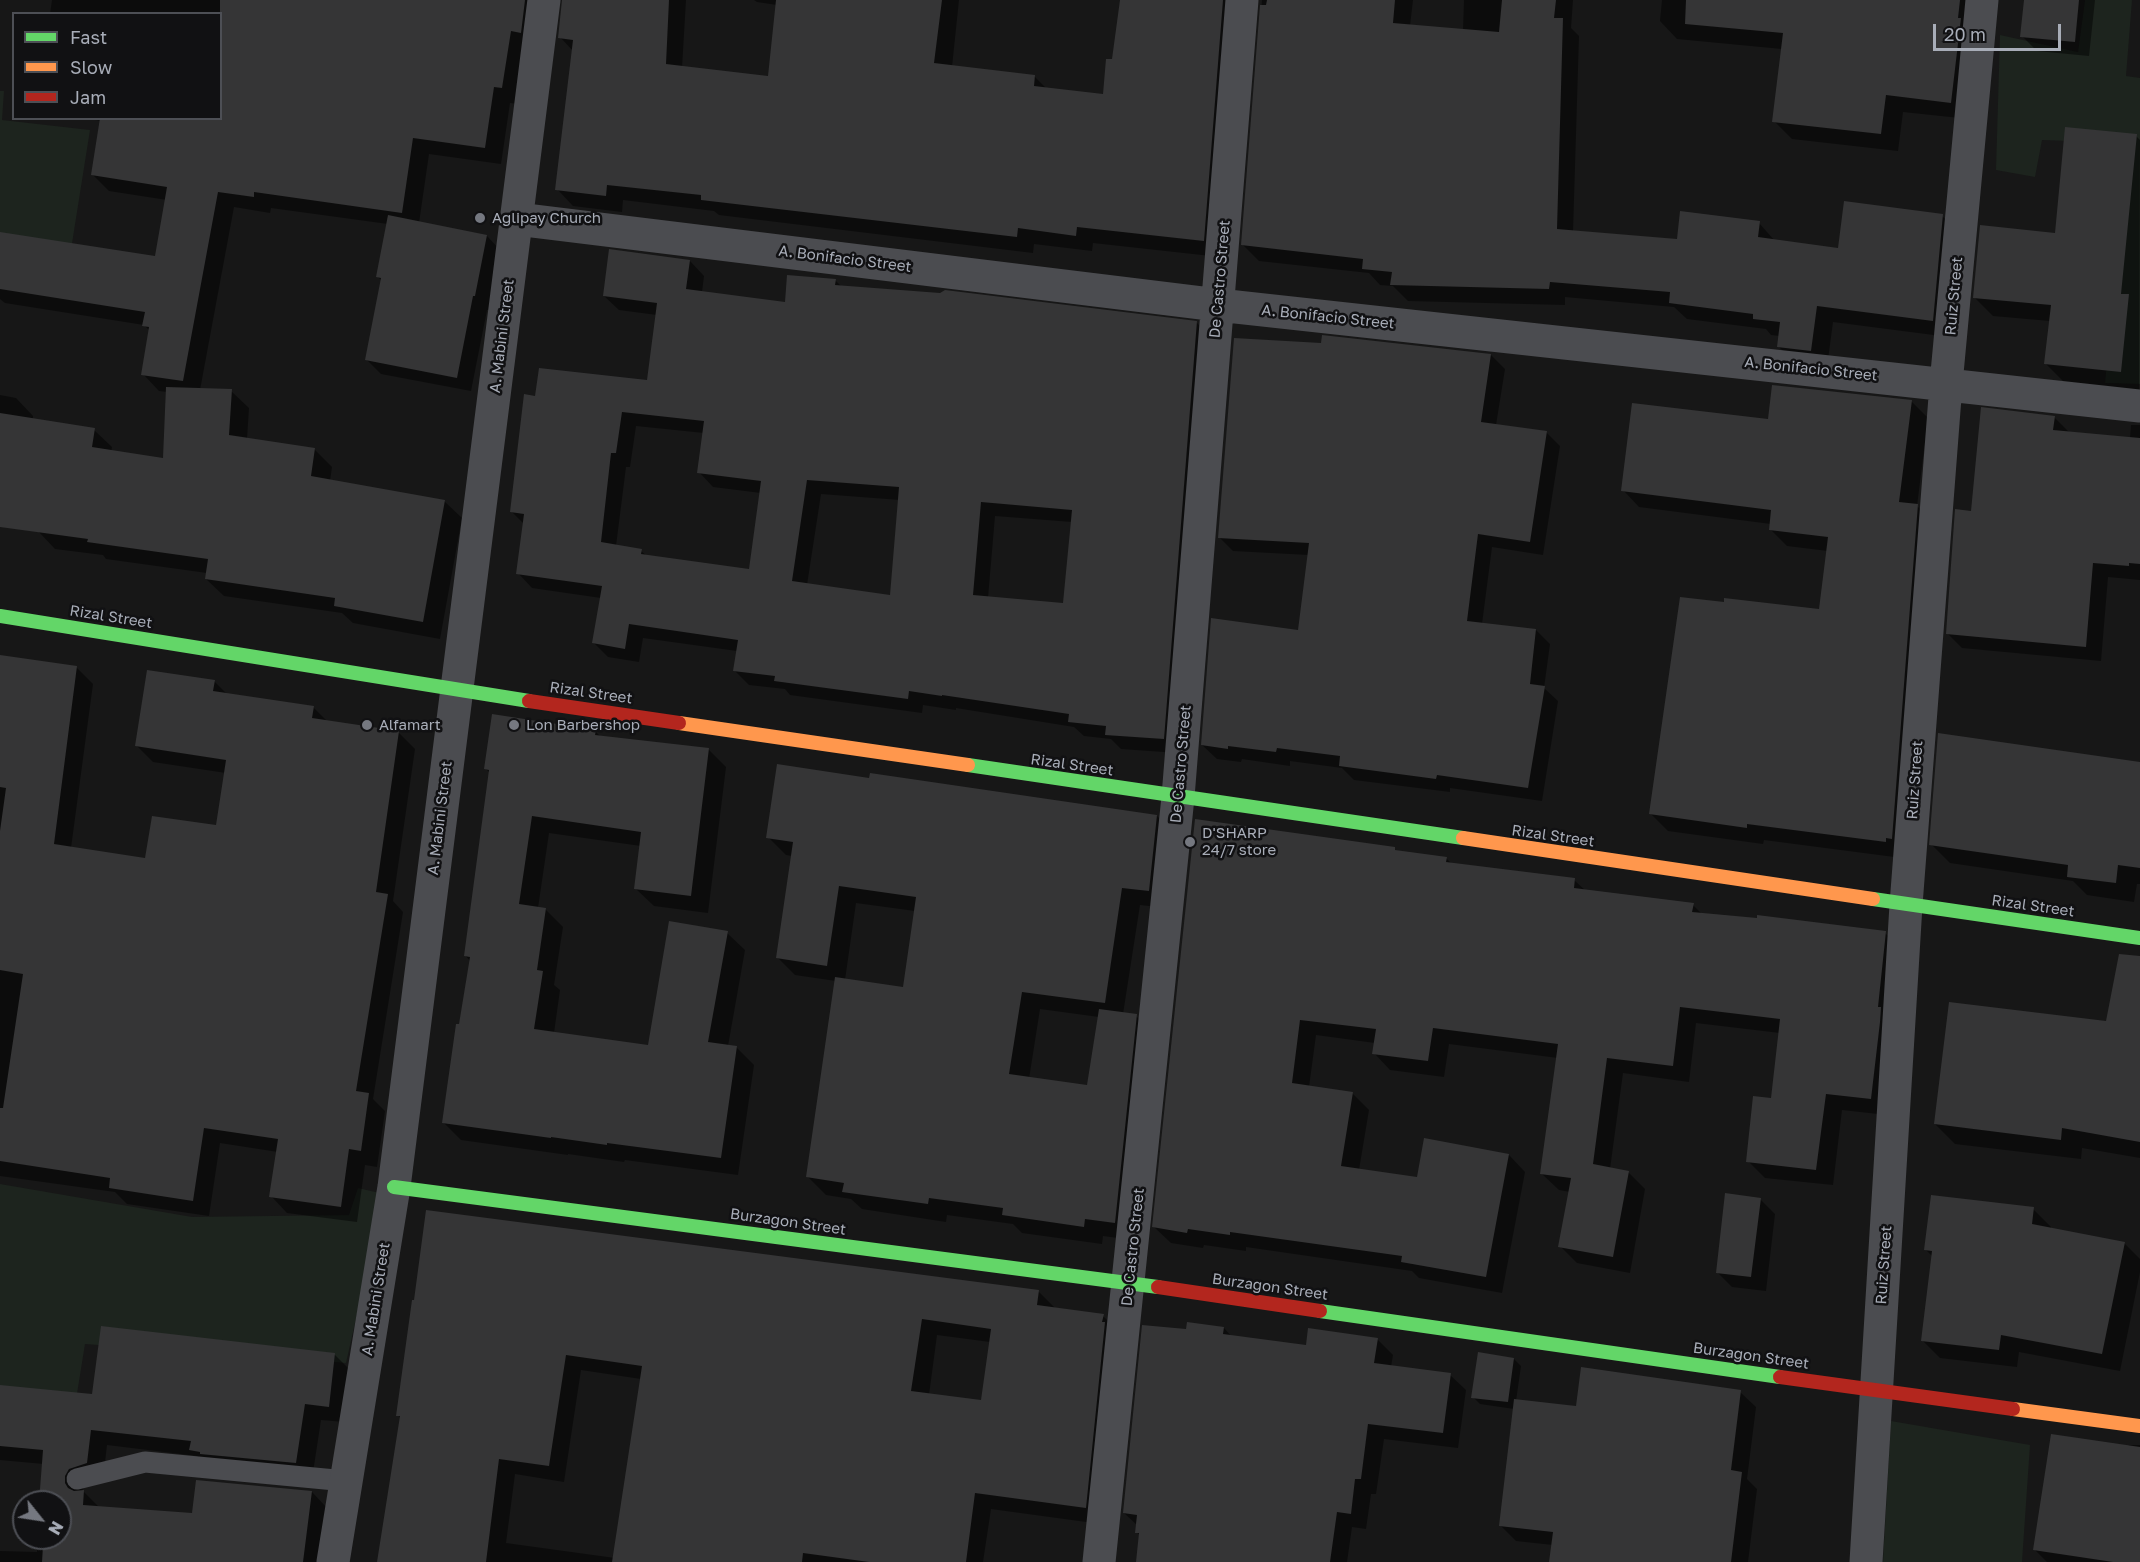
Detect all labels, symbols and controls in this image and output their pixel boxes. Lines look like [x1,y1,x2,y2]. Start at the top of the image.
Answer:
legend [12,12,222,120]
scale bar [1936,12,2064,50]
text: 20 m [1944,23,1986,45]
text: Fast [70,26,107,48]
text: Slow [70,56,112,78]
text: Jam [70,86,106,108]
place label: Aglipay Church [492,209,601,227]
marker: Aglipay Church [473,211,487,225]
street label: De Castro Street [1206,219,1234,339]
street label: A. Bonifacio Street [778,242,912,276]
street label: Ruiz Street [1942,256,1966,336]
street label: A. Mabini Street [486,278,518,394]
street label: A. Bonifacio Street [1261,301,1395,333]
street label: A. Bonifacio Street [1744,353,1878,385]
street label: Rizal Street [68,602,154,632]
street label: Rizal Street [549,678,633,708]
street label: De Castro Street [1167,704,1195,824]
place label: Alfamart [379,716,441,734]
place label: Lon Barbershop [526,716,640,734]
marker: Alfamart [360,718,374,732]
marker: Lon Barbershop [507,718,521,732]
street label: Ruiz Street [1903,740,1927,820]
street label: Rizal Street [1030,750,1114,780]
street label: A. Mabini Street [424,760,456,876]
street label: Rizal Street [1511,821,1595,851]
place label: D'SHARP 24/7 store [1202,824,1276,859]
marker: D'SHARP 24/7 store [1183,835,1197,849]
street label: Rizal Street [1991,891,2075,921]
street label: De Castro Street [1118,1187,1148,1307]
street label: Burzagon Street [729,1205,847,1239]
street label: Ruiz Street [1872,1225,1896,1305]
street label: A. Mabini Street [358,1241,394,1357]
street label: Burzagon Street [1211,1270,1329,1304]
street label: Burzagon Street [1692,1339,1810,1373]
north arrow [12,1490,72,1550]
text: N [44,1518,68,1538]

